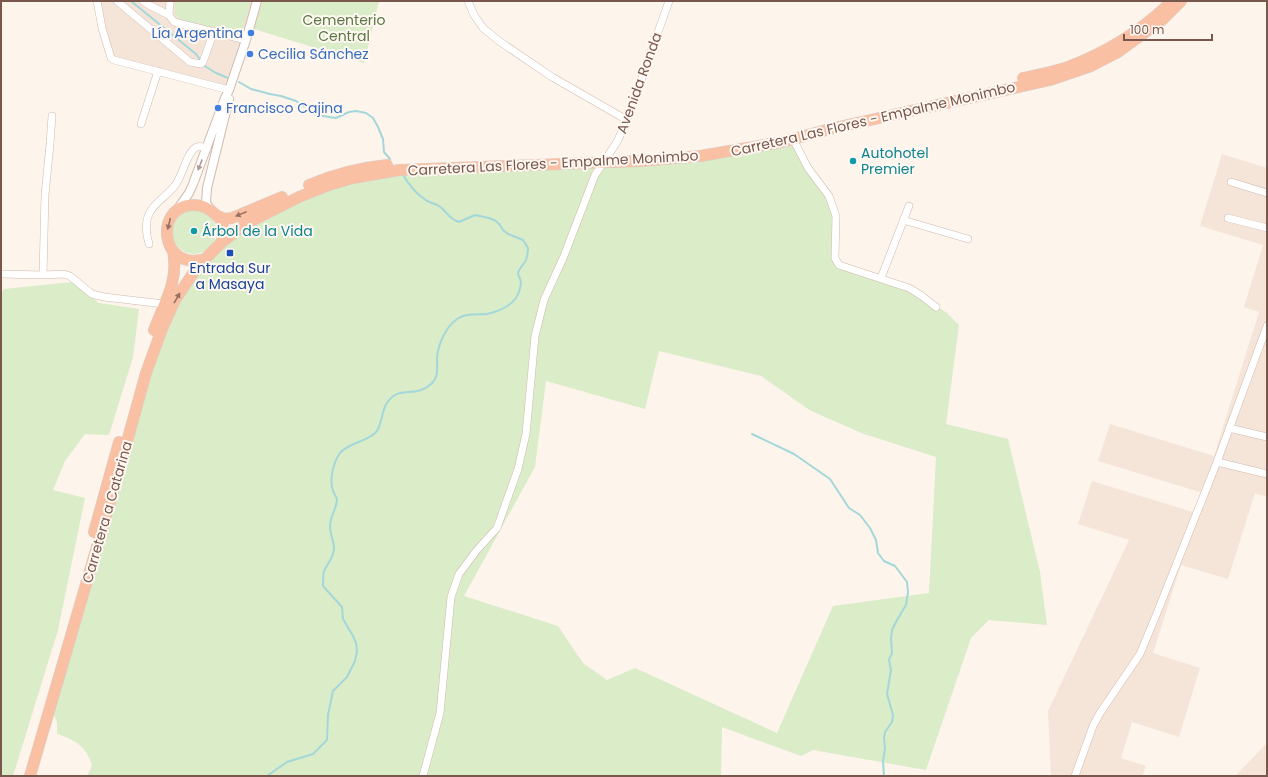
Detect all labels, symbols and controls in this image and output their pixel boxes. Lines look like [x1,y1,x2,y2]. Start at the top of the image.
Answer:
park label: Cementerio Central [303,10,386,46]
scale bar [1124,16,1212,42]
text: 100 m [1130,21,1164,38]
place label: Lía Argentina [152,23,243,43]
marker: Lía Argentina [246,28,256,38]
street label: Avenida Ronda [611,30,667,136]
place label: Cecilia Sánchez [258,44,369,64]
marker: Cecilia Sánchez [245,49,255,59]
street label: Carretera Las Flores - Empalme Monimbo [729,77,1017,161]
place label: Francisco Cajina [226,98,343,118]
marker: Francisco Cajina [213,103,223,113]
place label: Autohotel Premier [861,143,929,179]
street label: Carretera Las Flores - Empalme Monimbo [407,145,699,181]
marker: Autohotel Premier [848,156,858,166]
one-way arrow [197,160,203,172]
one-way arrow [234,212,246,218]
one-way arrow [166,218,172,230]
place label: Árbol de la Vida [202,221,313,241]
marker: Árbol de la Vida [189,226,199,236]
marker: Entrada Sur a Masaya [225,248,235,258]
place label: Entrada Sur a Masaya [190,258,271,294]
one-way arrow [174,292,181,304]
street label: Carretera a Catarina [77,439,137,585]

